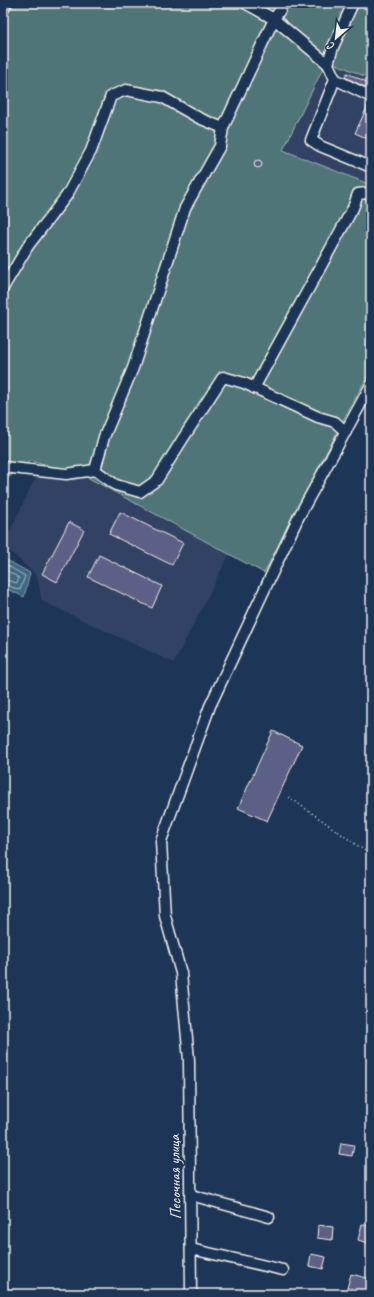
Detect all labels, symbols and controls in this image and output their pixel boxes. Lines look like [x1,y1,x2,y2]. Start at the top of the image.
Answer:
north arrow [316,18,356,58]
text: С [324,39,337,54]
street label: Песочная улица [164,1133,186,1220]

